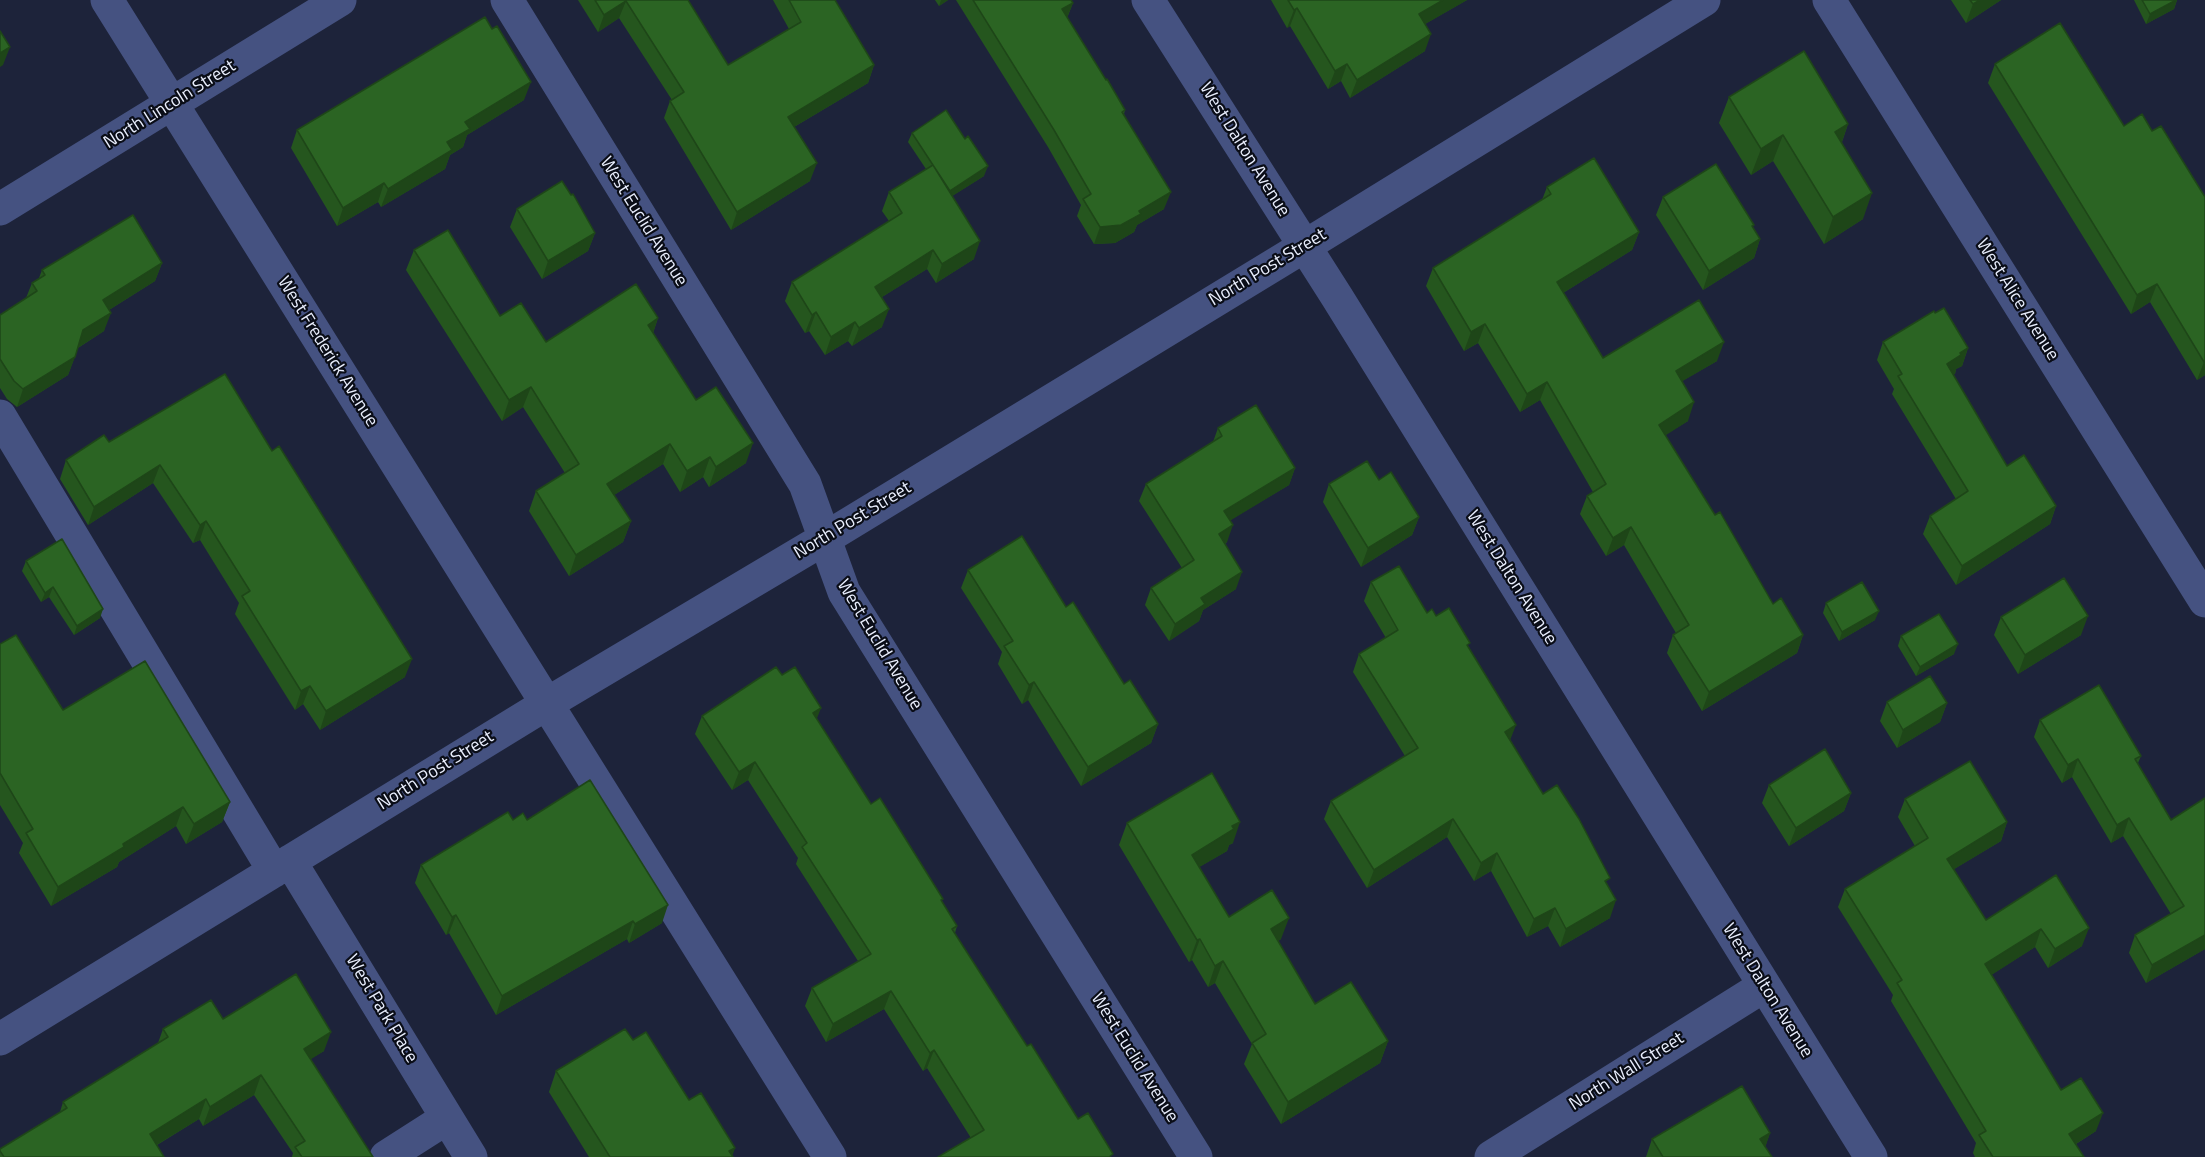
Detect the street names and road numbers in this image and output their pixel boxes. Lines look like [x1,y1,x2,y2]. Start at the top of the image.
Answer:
street label: North Lincoln Street [100,56,240,154]
street label: West Dalton Avenue [1194,79,1294,221]
street label: West Euclid Avenue [595,153,691,291]
street label: North Post Street [1205,225,1331,311]
street label: West Alice Avenue [1971,235,2063,365]
street label: West Frederick Avenue [272,273,382,431]
street label: North Post Street [790,478,916,564]
street label: West Dalton Avenue [1461,507,1561,649]
street label: West Euclid Avenue [832,576,926,714]
street label: North Post Street [374,727,498,815]
street label: West Dalton Avenue [1717,920,1817,1062]
street label: West Park Place [340,951,422,1067]
street label: West Euclid Avenue [1086,989,1182,1127]
street label: North Wall Street [1566,1028,1688,1116]

